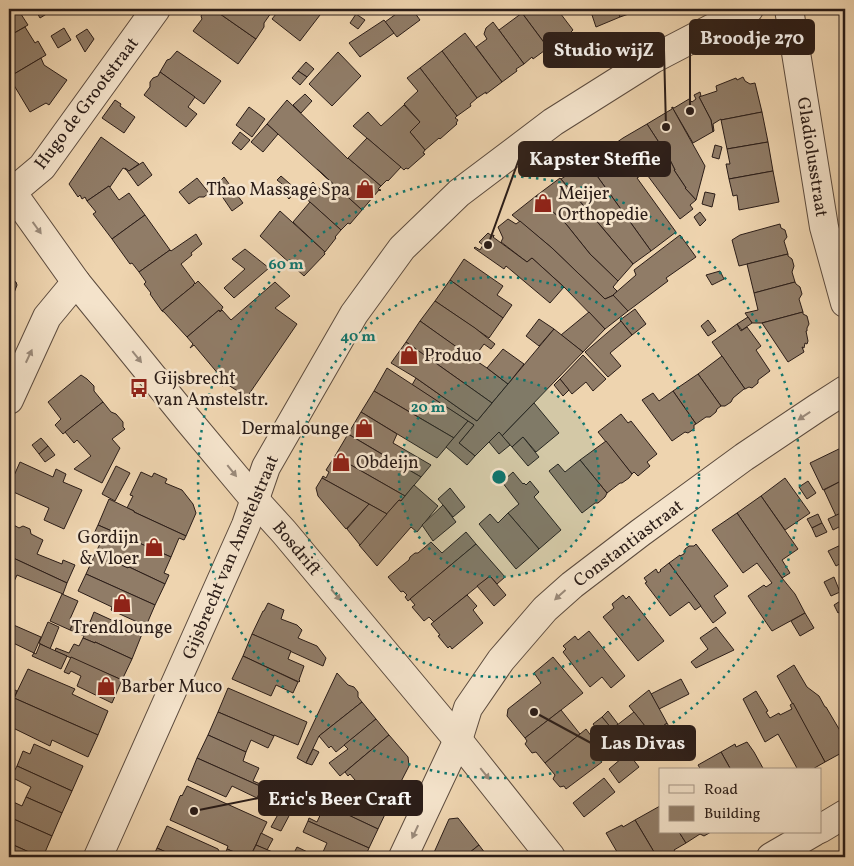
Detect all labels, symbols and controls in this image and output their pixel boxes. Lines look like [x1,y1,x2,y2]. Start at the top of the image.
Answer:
callout: Broodje 270 [690,20,814,54]
text: Broodje 270 [700,26,804,52]
street label: Hugo de Grootstraat [29,32,145,175]
callout: Studio wijZ [544,33,664,67]
text: Studio wijZ [554,38,654,64]
street label: Gladiolusstraat [790,95,833,219]
callout: Kapster Steffie [519,142,670,176]
text: Kapster Steffie [529,147,661,173]
place label: Thao Massage Spa [206,178,350,203]
shop icon: Thao Massage Spa [354,178,376,200]
place label: Meijer Orthopedie [558,182,648,228]
shop icon: Meijer Orthopedie [532,192,554,214]
one-way arrow [32,221,42,235]
text: 60 m [269,255,304,276]
text: 40 m [340,327,376,348]
shop icon: Produo [398,344,420,366]
place label: Produo [424,344,481,369]
one-way arrow [25,349,33,363]
one-way arrow [131,350,142,363]
place label: Gijsbrecht van Amstelstr. [154,367,268,413]
bus stop icon: Gijsbrecht van Amstelstr. [128,377,150,399]
text: 20 m [411,398,446,419]
one-way arrow [797,411,811,421]
place label: Dermalounge [241,417,349,442]
shop icon: Dermalounge [353,417,375,439]
shop icon: Obdeijn [330,451,352,473]
place label: Obdeijn [356,451,419,476]
street label: Gijsbrecht van Amstelstraat [177,452,286,664]
one-way arrow [226,464,237,477]
centre of rings [490,468,508,486]
street label: Constantiastraat [569,494,689,594]
street label: Bosdrift [266,516,326,582]
place label: Gordijn & Vloer [77,526,139,572]
shop icon: Gordijn & Vloer [143,536,165,558]
one-way arrow [331,588,342,601]
one-way arrow [555,589,567,601]
shop icon: Trendlounge [111,592,133,614]
place label: Trendlounge [72,616,172,641]
shop icon: Barber Muco [95,675,117,697]
place label: Barber Muco [121,675,222,700]
callout: Las Divas [591,726,695,760]
text: Las Divas [601,731,686,757]
one-way arrow [479,767,490,780]
legend [659,768,822,834]
text: Road [704,780,738,801]
callout: Eric's Beer Craft [259,781,422,815]
text: Eric's Beer Craft [268,787,412,813]
text: Building [704,804,761,825]
one-way arrow [411,825,419,839]

